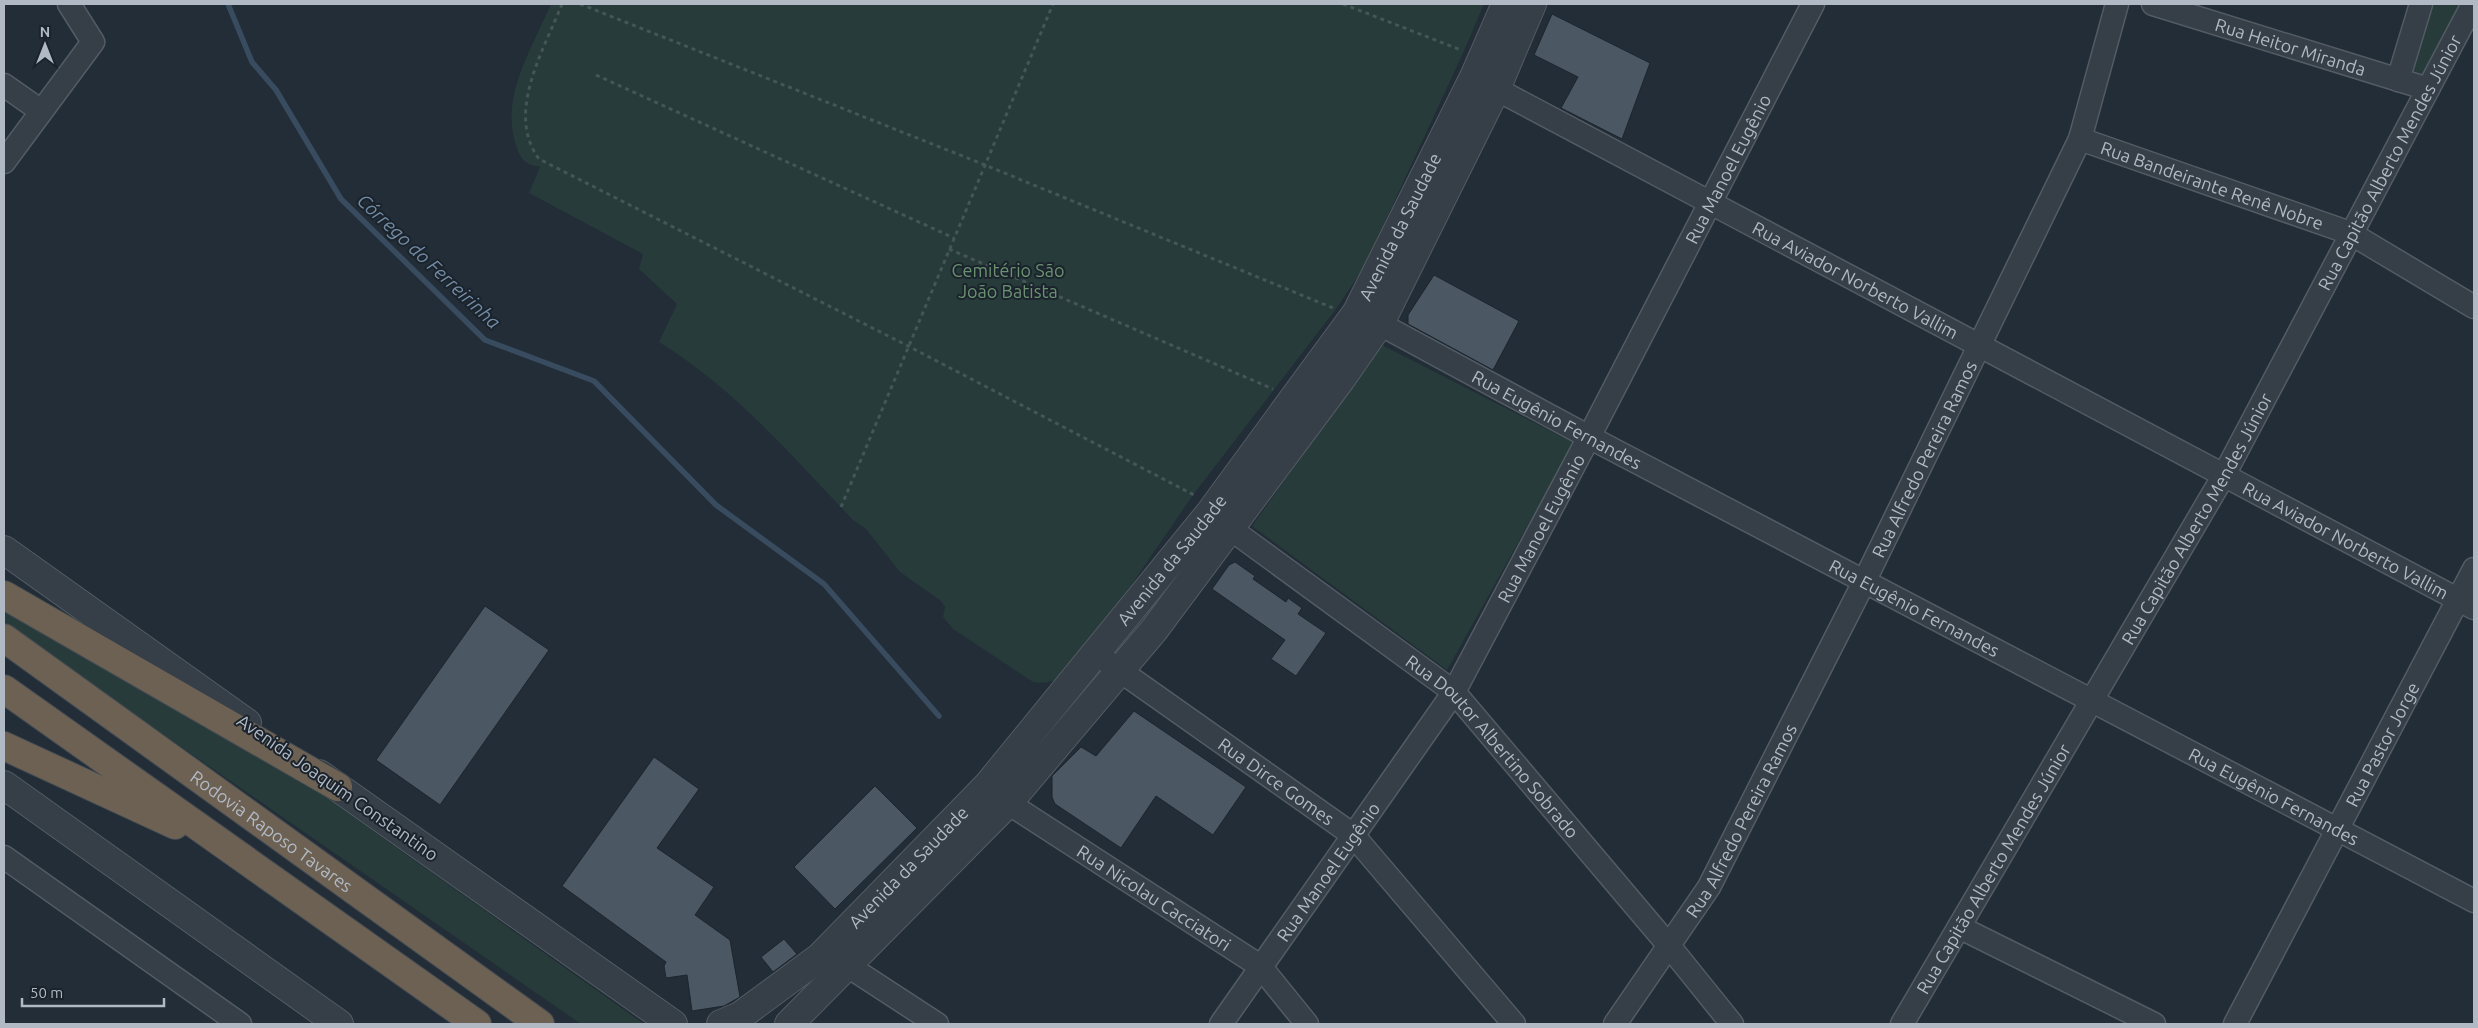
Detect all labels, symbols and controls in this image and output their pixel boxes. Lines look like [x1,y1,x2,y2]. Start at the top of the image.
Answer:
street label: Rua Heitor Miranda [2213,14,2368,79]
north arrow [20,20,70,70]
text: N [40,24,50,40]
street label: Rua Capitão Alberto Mendes Júnior [2314,31,2465,294]
street label: Rua Manoel Eugênio [1681,91,1775,247]
street label: Rua Bandeirante Renê Nobre [2098,137,2326,233]
street label: Avenida da Saudade [1355,150,1445,303]
water label: Córrego do Ferreirinha [353,189,505,333]
street label: Rua Aviador Norberto Vallim [1749,217,1962,342]
park label: Cemitério São João Batista [952,260,1064,301]
street label: Rua Alfredo Pereira Ramos [1868,357,1980,561]
street label: Rua Eugênio Fernandes [1469,366,1645,473]
street label: Rua Capitão Alberto Mendes Júnior [2117,389,2276,648]
street label: Rua Manoel Eugênio [1493,450,1588,606]
street label: Rua Aviador Norberto Vallim [2240,477,2452,603]
street label: Avenida da Saudade [1113,490,1230,629]
street label: Rua Eugênio Fernandes [1826,555,2003,660]
street label: Rua Doutor Albertino Sobrado [1402,650,1583,842]
street label: Rua Pastor Jorge [2341,679,2423,810]
street label: Avenida Joaquim Constantino [234,710,442,864]
street label: Rua Alfredo Pereira Ramos [1681,720,1800,921]
street label: Rua Dirce Gomes [1215,733,1338,829]
street label: Rua Capitão Alberto Mendes Júnior [1912,740,2074,997]
street label: Rua Eugênio Fernandes [2186,743,2363,849]
street label: Rodovia Raposo Tavares [187,766,357,896]
street label: Rua Manoel Eugênio [1272,798,1383,945]
street label: Avenida da Saudade [844,802,972,932]
street label: Rua Nicolau Cacciatori [1074,841,1235,954]
scale bar [22,976,165,1008]
text: 50 m [30,984,63,1001]

